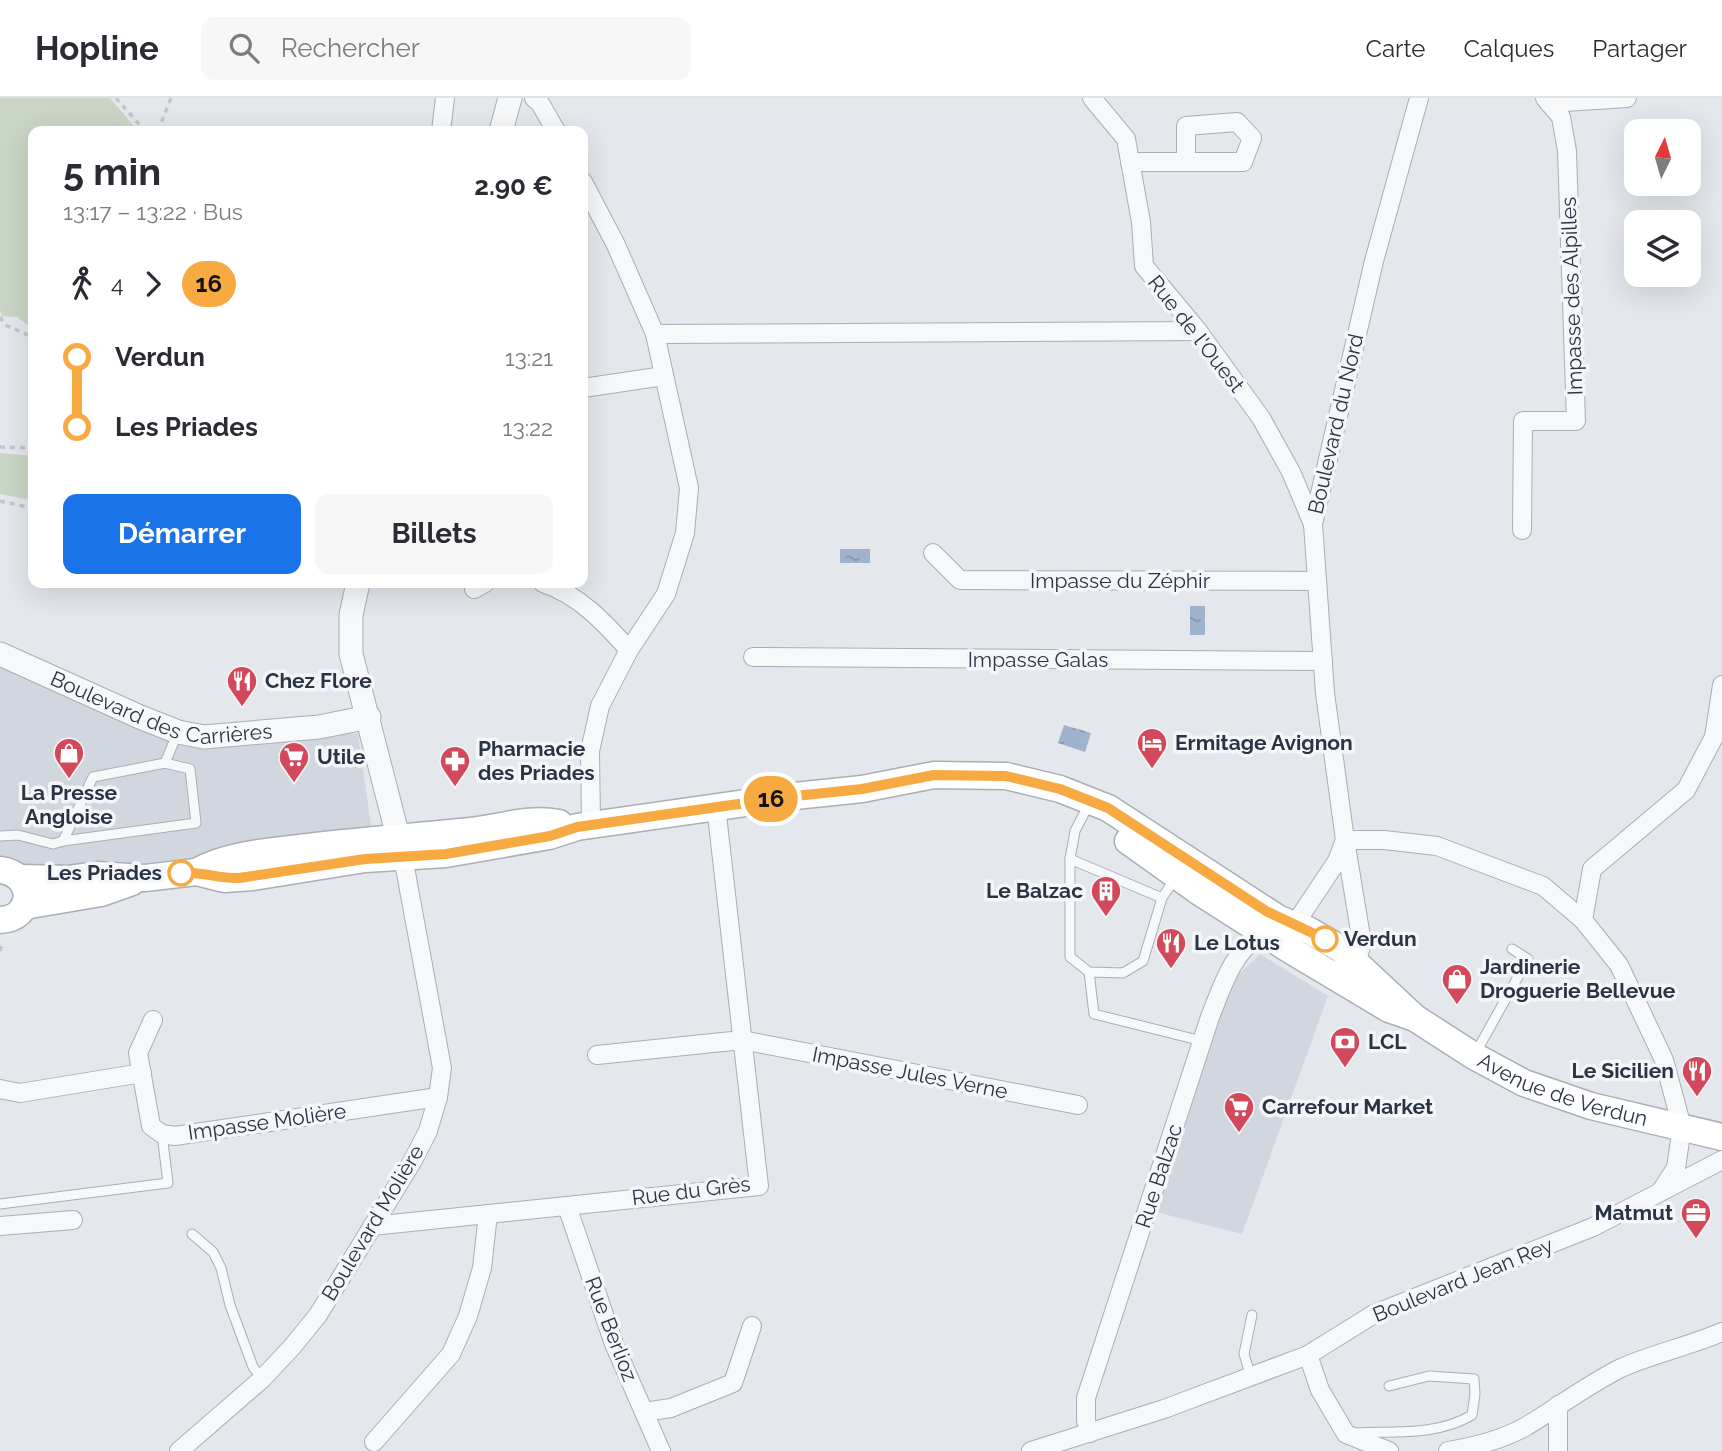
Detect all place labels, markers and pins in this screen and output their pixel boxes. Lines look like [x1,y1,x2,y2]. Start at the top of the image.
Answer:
restaurant icon: Chez Flore [225,664,259,708]
place label: Chez Flore [265,668,372,693]
hotel icon: Ermitage Avignon [1135,726,1169,770]
place label: Ermitage Avignon [1175,730,1353,755]
shop icon: La Presse Angloise [52,736,86,780]
place label: Pharmacie des Priades [478,736,595,785]
supermarket icon: Utile [277,740,311,784]
place label: Utile [317,744,366,769]
pharmacy icon: Pharmacie des Priades [438,744,472,788]
place label: La Presse Angloise [21,780,118,829]
place label: Les Priades [47,860,162,885]
marker: Les Priades [168,860,194,886]
building icon: Le Balzac [1089,874,1123,918]
place label: Le Balzac [986,878,1083,903]
restaurant icon: Le Lotus [1154,926,1188,970]
marker: Verdun [1312,926,1338,952]
place label: Verdun [1344,926,1417,951]
place label: Le Lotus [1194,930,1280,955]
place label: Jardinerie Droguerie Bellevue [1480,954,1676,1003]
shop icon: Jardinerie Droguerie Bellevue [1440,962,1474,1006]
bank icon: LCL [1328,1025,1362,1069]
place label: LCL [1368,1029,1407,1054]
restaurant icon: Le Sicilien [1680,1054,1714,1098]
place label: Le Sicilien [1571,1058,1674,1083]
supermarket icon: Carrefour Market [1222,1090,1256,1134]
place label: Carrefour Market [1262,1094,1433,1119]
office icon: Matmut [1679,1196,1713,1240]
place label: Matmut [1594,1200,1673,1225]

